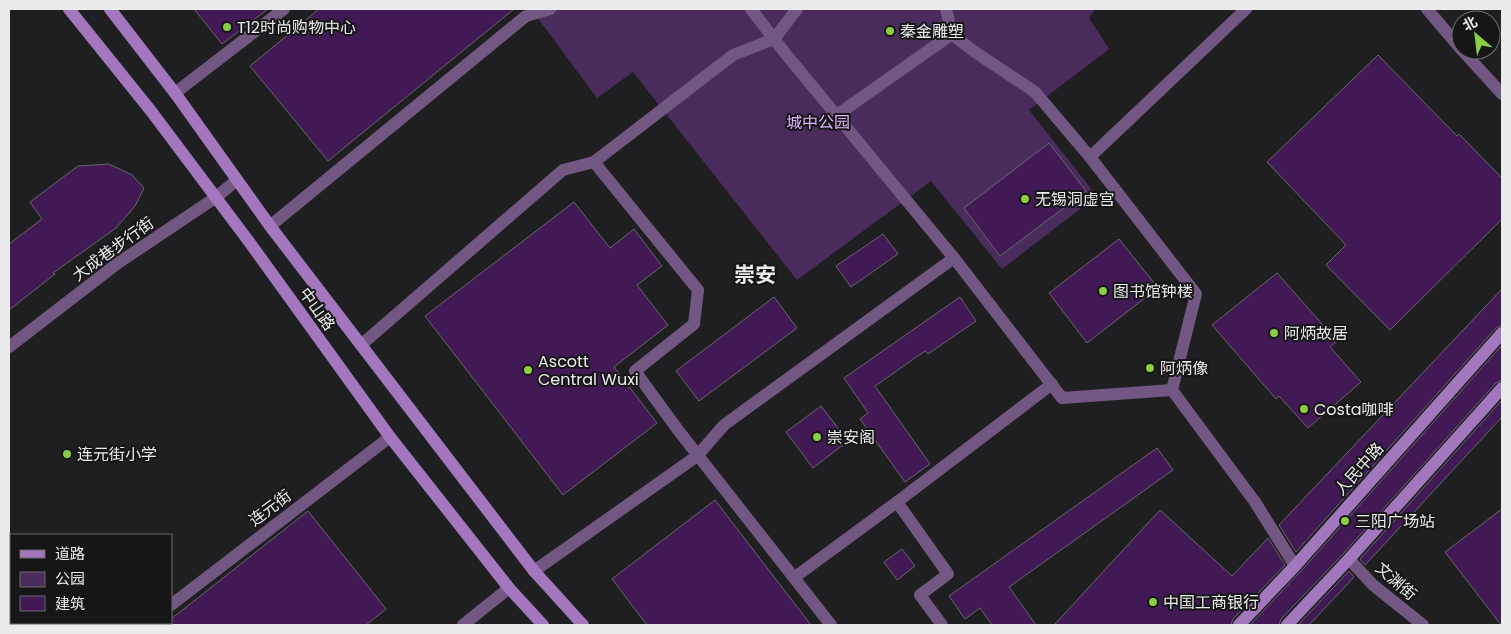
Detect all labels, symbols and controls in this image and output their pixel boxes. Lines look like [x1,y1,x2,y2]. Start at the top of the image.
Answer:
north arrow [1451,10,1501,60]
text: 北 [1459,11,1481,36]
place label: T12时尚购物中心 [237,16,356,39]
place label: 秦金雕塑 [900,20,964,43]
marker: T12时尚购物中心 [221,21,233,33]
marker: 秦金雕塑 [884,25,896,37]
park label: 城中公园 [786,111,850,134]
place label: 无锡洞虚宫 [1035,188,1115,211]
marker: 无锡洞虚宫 [1019,193,1031,205]
street label: 大成巷步行街 [67,211,159,287]
district label: 崇安 [734,260,776,289]
place label: 图书馆钟楼 [1113,280,1193,303]
street label: 中山路 [294,283,340,335]
marker: 图书馆钟楼 [1097,285,1109,297]
place label: 阿炳故居 [1284,322,1348,345]
marker: 阿炳故居 [1268,327,1280,339]
place label: Ascott Central Wuxi [538,350,639,391]
place label: 阿炳像 [1160,357,1208,380]
marker: 阿炳像 [1144,362,1156,374]
marker: Ascott Central Wuxi [522,364,534,376]
place label: Costa咖啡 [1314,398,1394,421]
marker: Costa咖啡 [1298,403,1310,415]
place label: 崇安阁 [827,426,875,449]
marker: 崇安阁 [811,431,823,443]
street label: 人民中路 [1329,438,1389,500]
place label: 连元街小学 [77,443,157,466]
marker: 连元街小学 [61,448,73,460]
street label: 连元街 [244,484,296,532]
place label: 三阳广场站 [1355,510,1435,533]
marker: 三阳广场站 [1339,515,1351,527]
legend [10,534,172,624]
text: 道路 [55,543,85,564]
street label: 文渊街 [1370,557,1422,605]
text: 公园 [55,568,85,589]
place label: 中国工商银行 [1163,591,1259,614]
text: 建筑 [55,593,85,614]
marker: 中国工商银行 [1147,596,1159,608]

